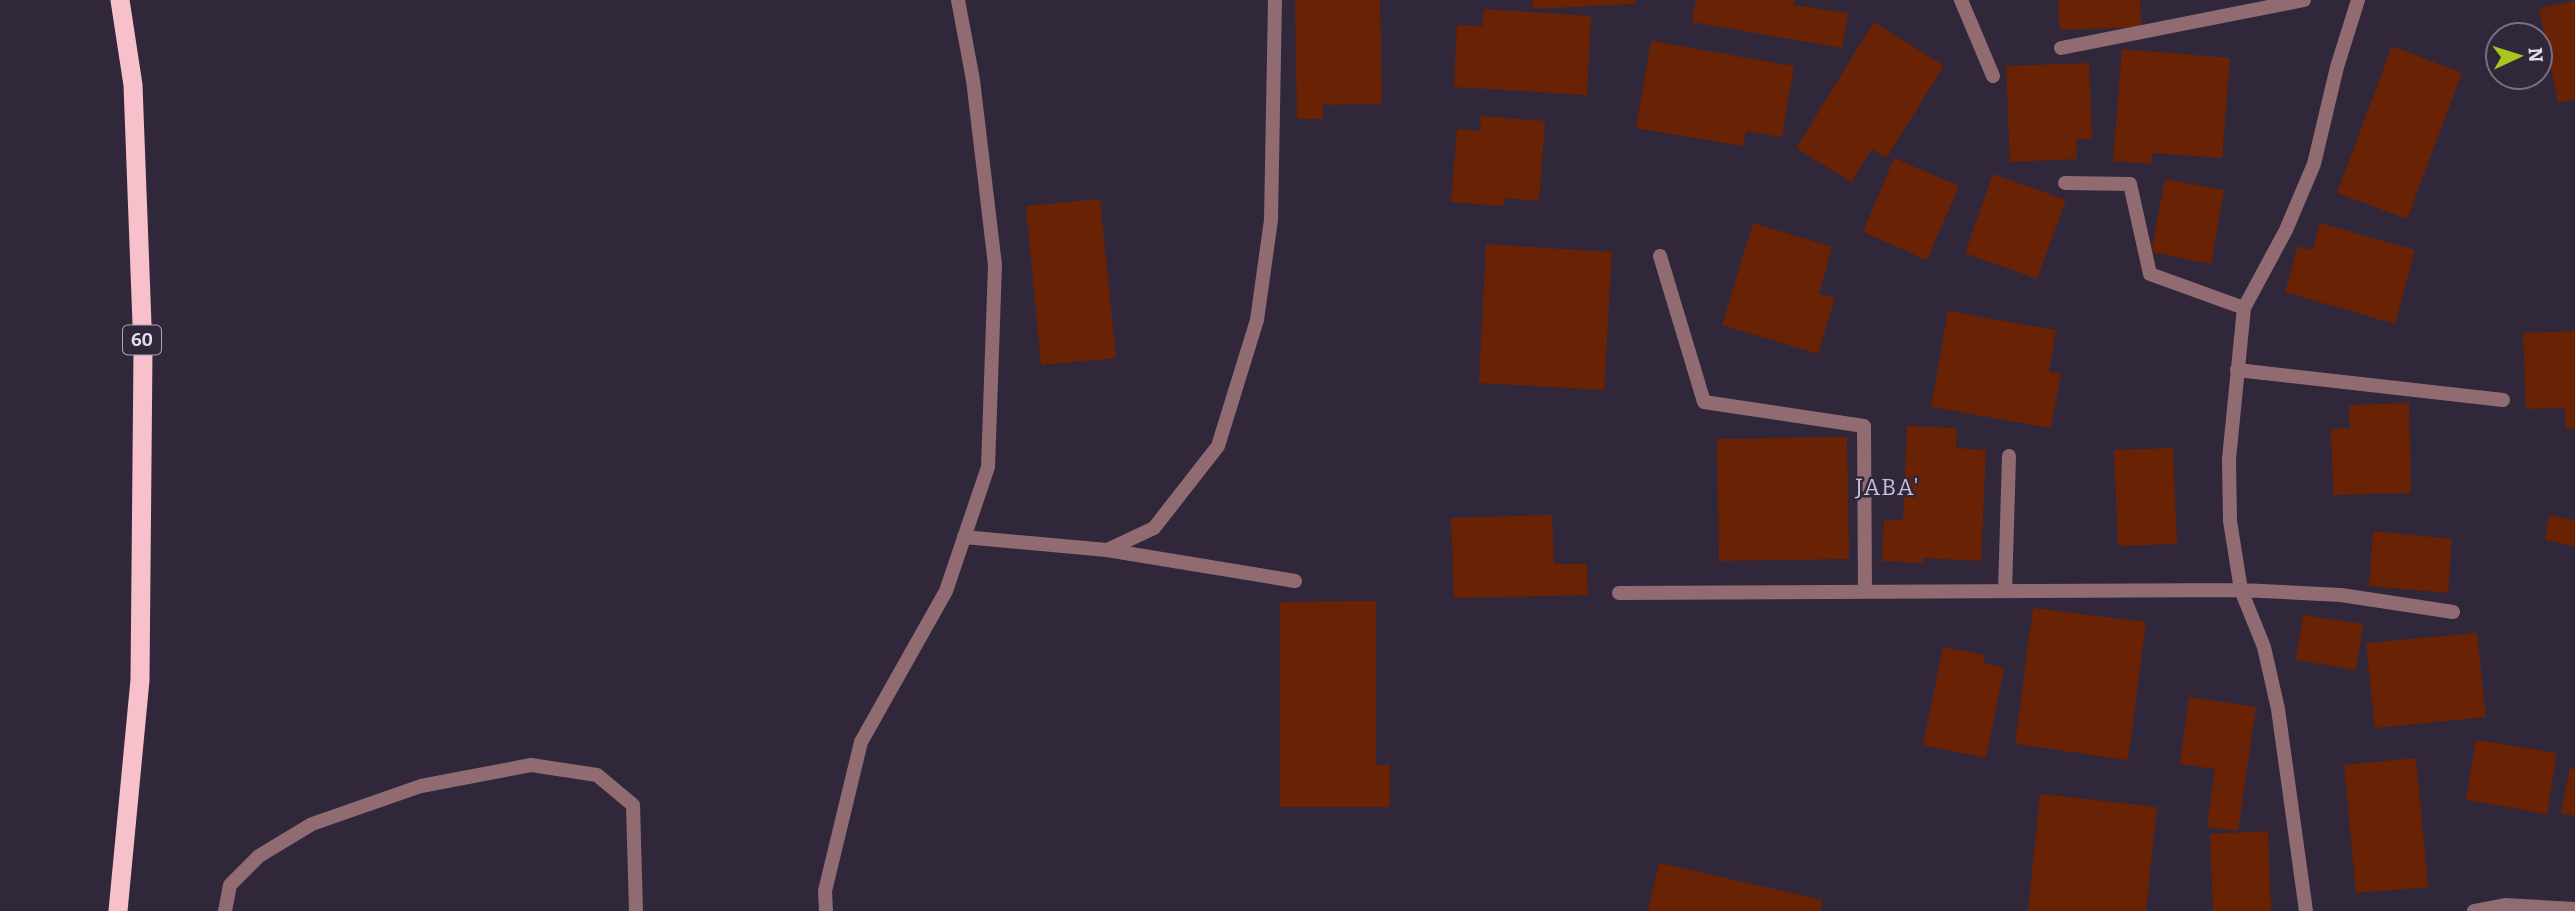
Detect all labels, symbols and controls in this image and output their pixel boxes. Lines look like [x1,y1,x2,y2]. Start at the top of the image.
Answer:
north arrow [2484,21,2554,91]
text: N [2523,47,2547,63]
road number: 60 [123,326,161,354]
district label: JABA' [1854,473,1921,501]

